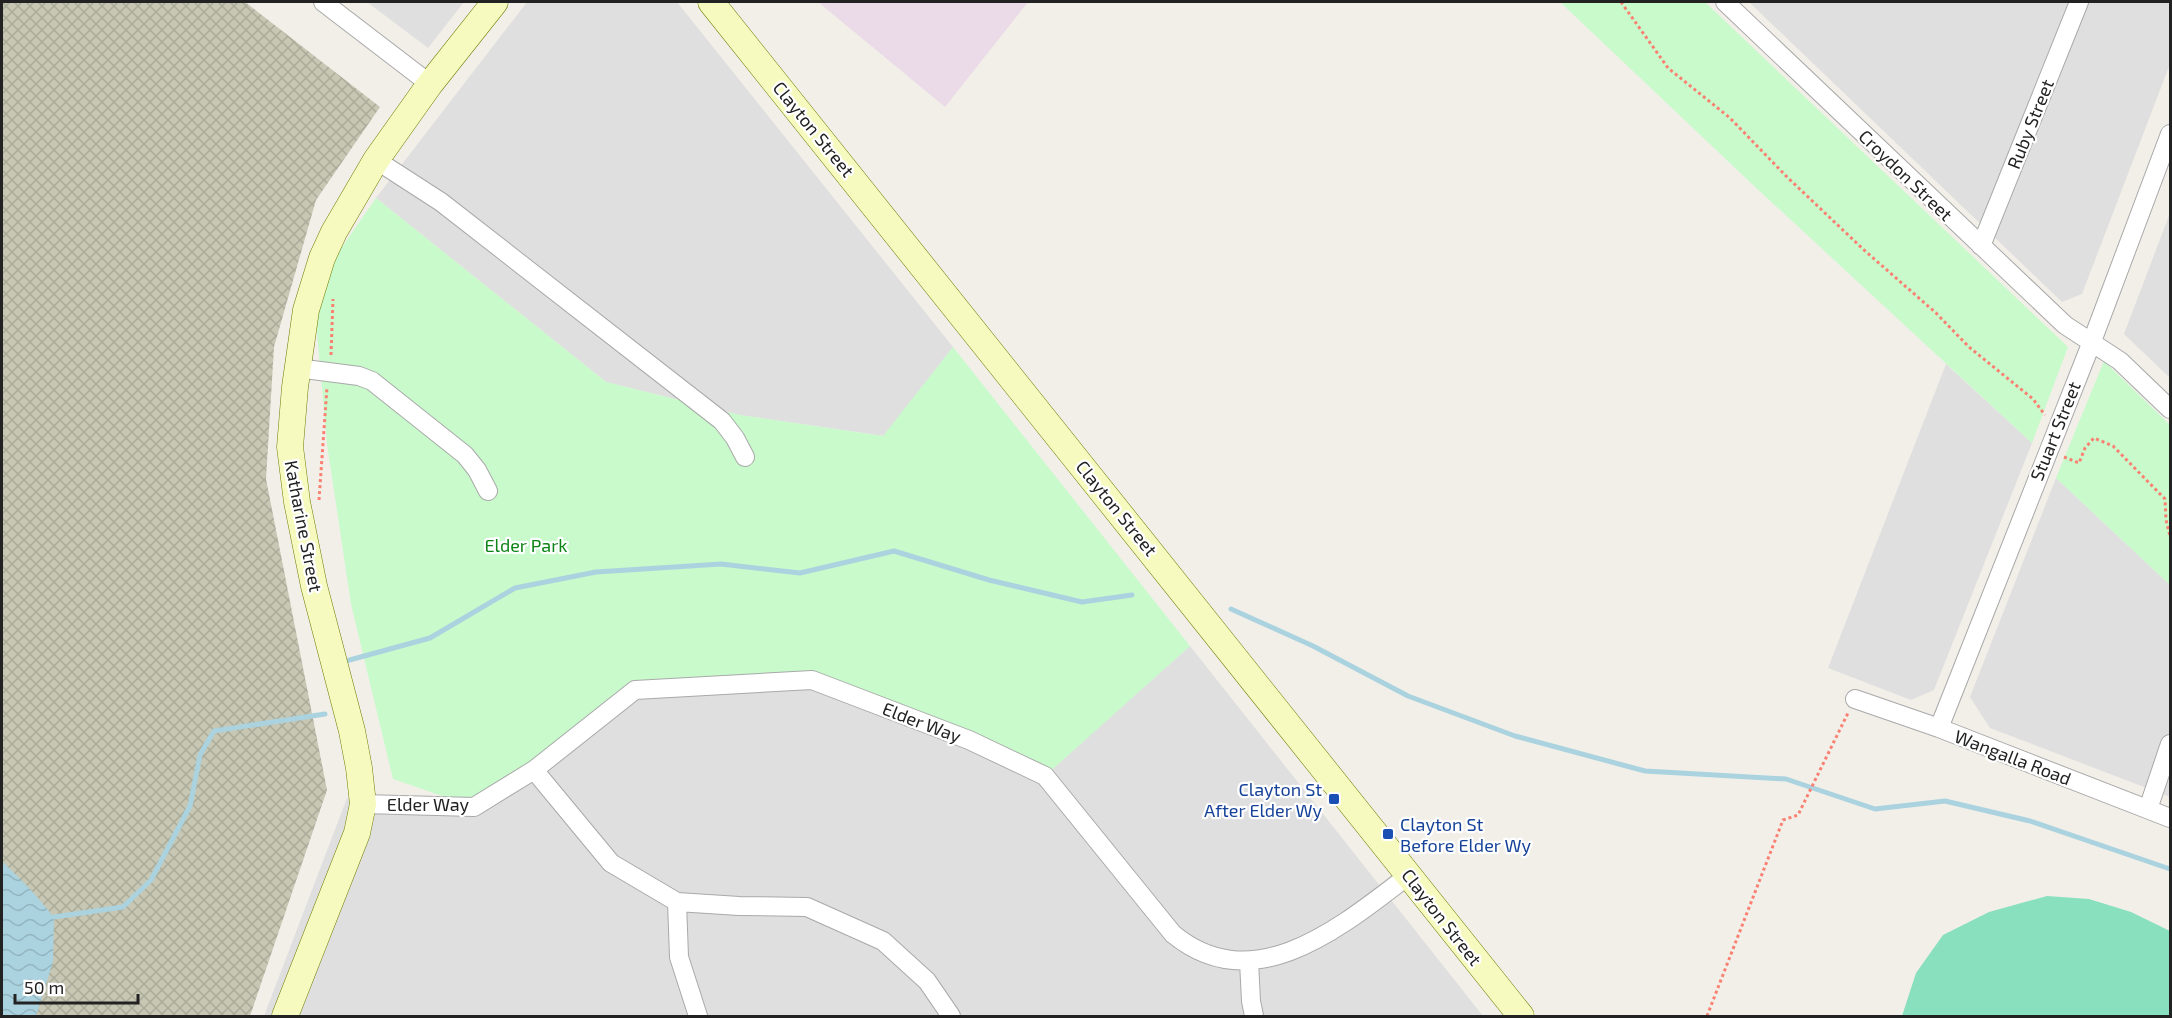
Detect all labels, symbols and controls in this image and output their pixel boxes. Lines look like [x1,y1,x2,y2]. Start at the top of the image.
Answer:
street label: Ruby Street [2002,76,2058,172]
street label: Clayton Street [769,77,859,181]
street label: Croydon Street [1855,125,1958,225]
street label: Stuart Street [2025,378,2085,484]
street label: Clayton Street [1072,456,1162,560]
street label: Katharine Street [280,458,328,594]
park label: Elder Park [484,534,568,556]
street label: Elder Way [880,697,965,747]
street label: Wangalla Road [1952,725,2074,789]
place label: Clayton St After Elder Wy [1204,778,1322,821]
marker: Clayton St After Elder Wy [1327,792,1341,806]
street label: Elder Way [387,793,470,815]
place label: Clayton St Before Elder Wy [1400,813,1531,856]
marker: Clayton St Before Elder Wy [1381,827,1395,841]
street label: Clayton Street [1397,864,1487,970]
scale bar [15,967,138,1005]
text: 50 m [24,976,64,998]

